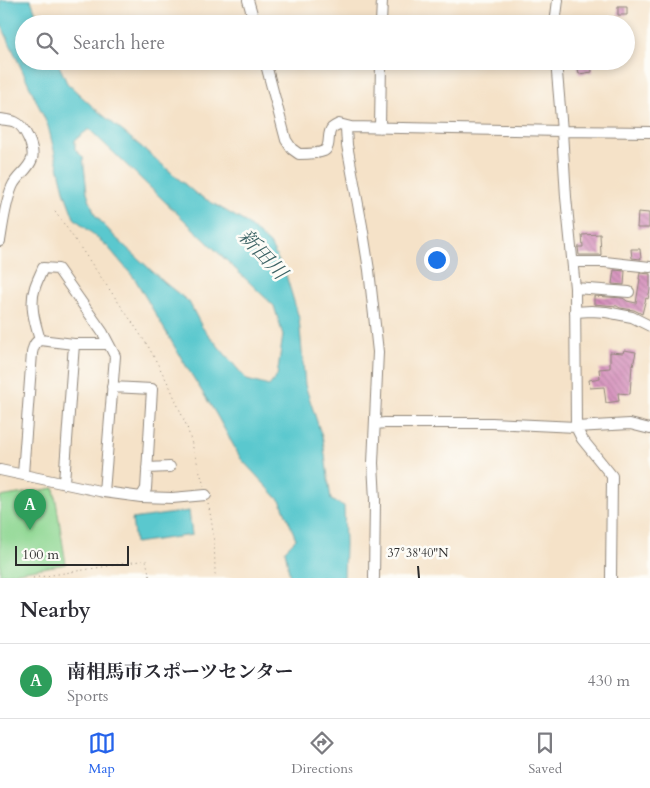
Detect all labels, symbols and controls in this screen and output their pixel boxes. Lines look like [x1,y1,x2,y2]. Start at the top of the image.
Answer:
search box [15,15,635,70]
icon: search [33,29,61,57]
text: Search here [73,30,165,56]
water label: 新田川 [232,223,294,287]
your location [424,247,450,273]
pin: A [14,489,46,530]
scale bar [15,543,129,566]
text: 100 m [22,545,59,564]
text: 37°38'40"N [388,545,449,561]
text: Nearby [20,596,91,625]
text: 南相馬市スポーツセンター [67,659,293,685]
text: A [30,670,42,692]
text: 430 m [588,670,630,692]
text: Sports [67,685,108,707]
tab: Map [88,729,116,778]
tab: Directions [291,729,353,778]
tab: Saved [528,729,562,778]

